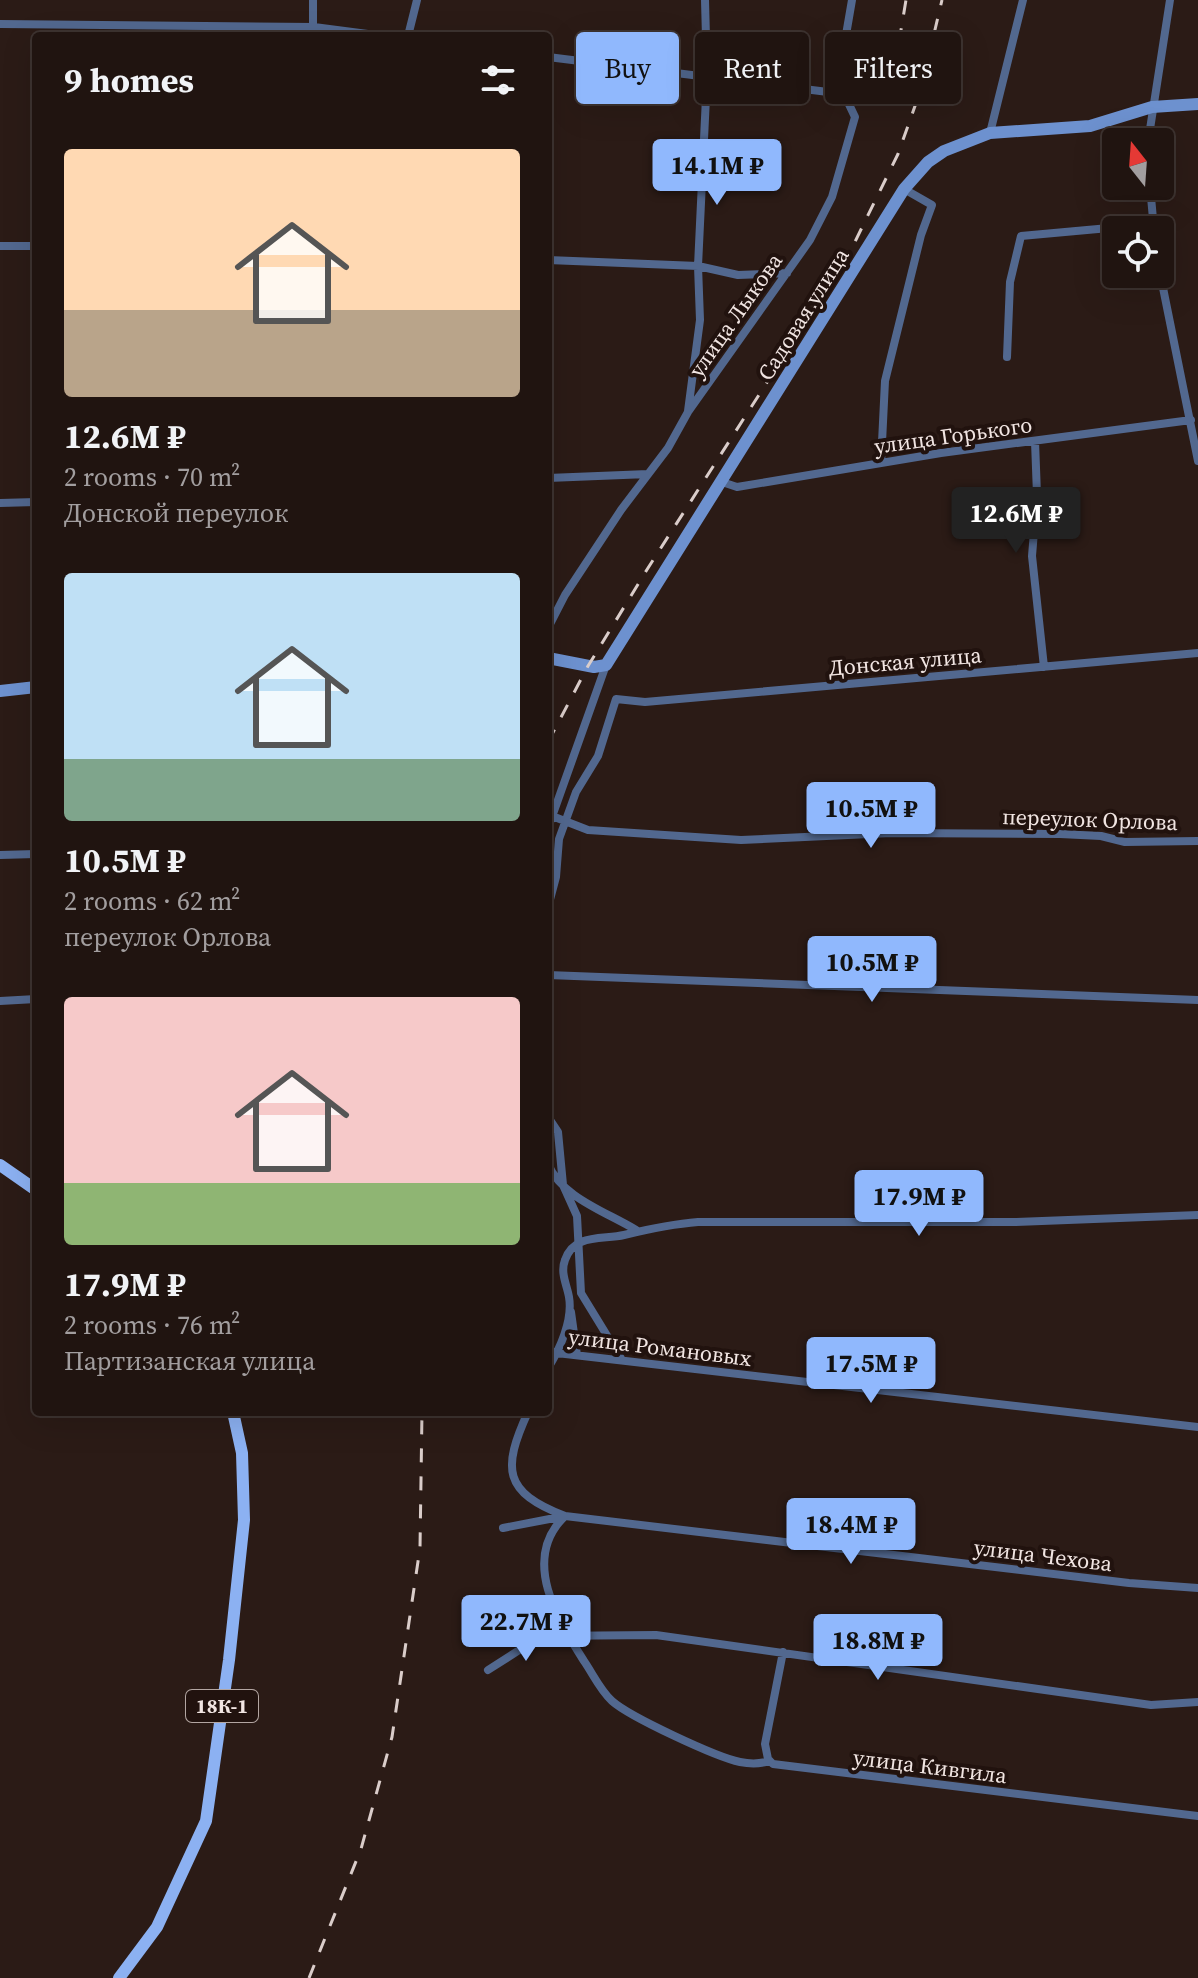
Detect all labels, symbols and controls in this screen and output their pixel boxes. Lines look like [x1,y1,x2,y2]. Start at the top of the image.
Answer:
chip: Buy [576,32,679,104]
chip: Rent [695,32,809,104]
chip: Filters [825,32,961,104]
text: 9 homes [64,57,194,103]
icon: filters [476,58,520,102]
north arrow [1102,128,1174,200]
map controls [1102,128,1174,288]
pin: 14.1M ₽ [643,139,791,207]
text: 14.1M ₽ [670,147,764,183]
icon: home [220,201,364,345]
button: locate [1102,216,1174,288]
street label: Садовая улица [750,241,856,386]
street label: улица Лыкова [681,246,789,383]
street label: улица Горького [872,409,1034,461]
text: 12.6M ₽ [64,413,186,459]
text: 2 rooms · 70 m² [64,459,240,495]
pin: 12.6M ₽ [942,487,1090,555]
text: Донской переулок [64,495,288,531]
text: 12.6M ₽ [969,495,1063,531]
icon: home [220,625,364,769]
street label: Донская улица [827,639,983,683]
pin: 10.5M ₽ [797,782,945,850]
text: 10.5M ₽ [824,790,918,826]
street label: переулок Орлова [1002,801,1179,837]
text: 10.5M ₽ [64,837,186,883]
text: 2 rooms · 62 m² [64,883,240,919]
text: переулок Орлова [64,919,271,955]
pin: 10.5M ₽ [798,936,946,1004]
text: 10.5M ₽ [825,944,919,980]
icon: home [220,1049,364,1193]
pin: 17.9M ₽ [845,1170,993,1238]
text: 17.9M ₽ [872,1178,966,1214]
text: 17.9M ₽ [64,1261,186,1307]
text: 2 rooms · 76 m² [64,1307,240,1343]
street label: улица Романовых [567,1321,754,1373]
pin: 17.5M ₽ [797,1337,945,1405]
text: Партизанская улица [64,1343,315,1379]
text: 17.5M ₽ [824,1345,918,1381]
pin: 18.4M ₽ [777,1498,925,1566]
text: 18.4M ₽ [804,1506,898,1542]
street label: улица Чехова [972,1532,1115,1578]
pin: 22.7M ₽ [452,1595,600,1663]
text: 22.7M ₽ [479,1603,573,1639]
pin: 18.8M ₽ [804,1614,952,1682]
text: 18.8M ₽ [831,1622,925,1658]
road number: 18К-1 [186,1690,258,1722]
street label: улица Кивгила [851,1742,1009,1790]

